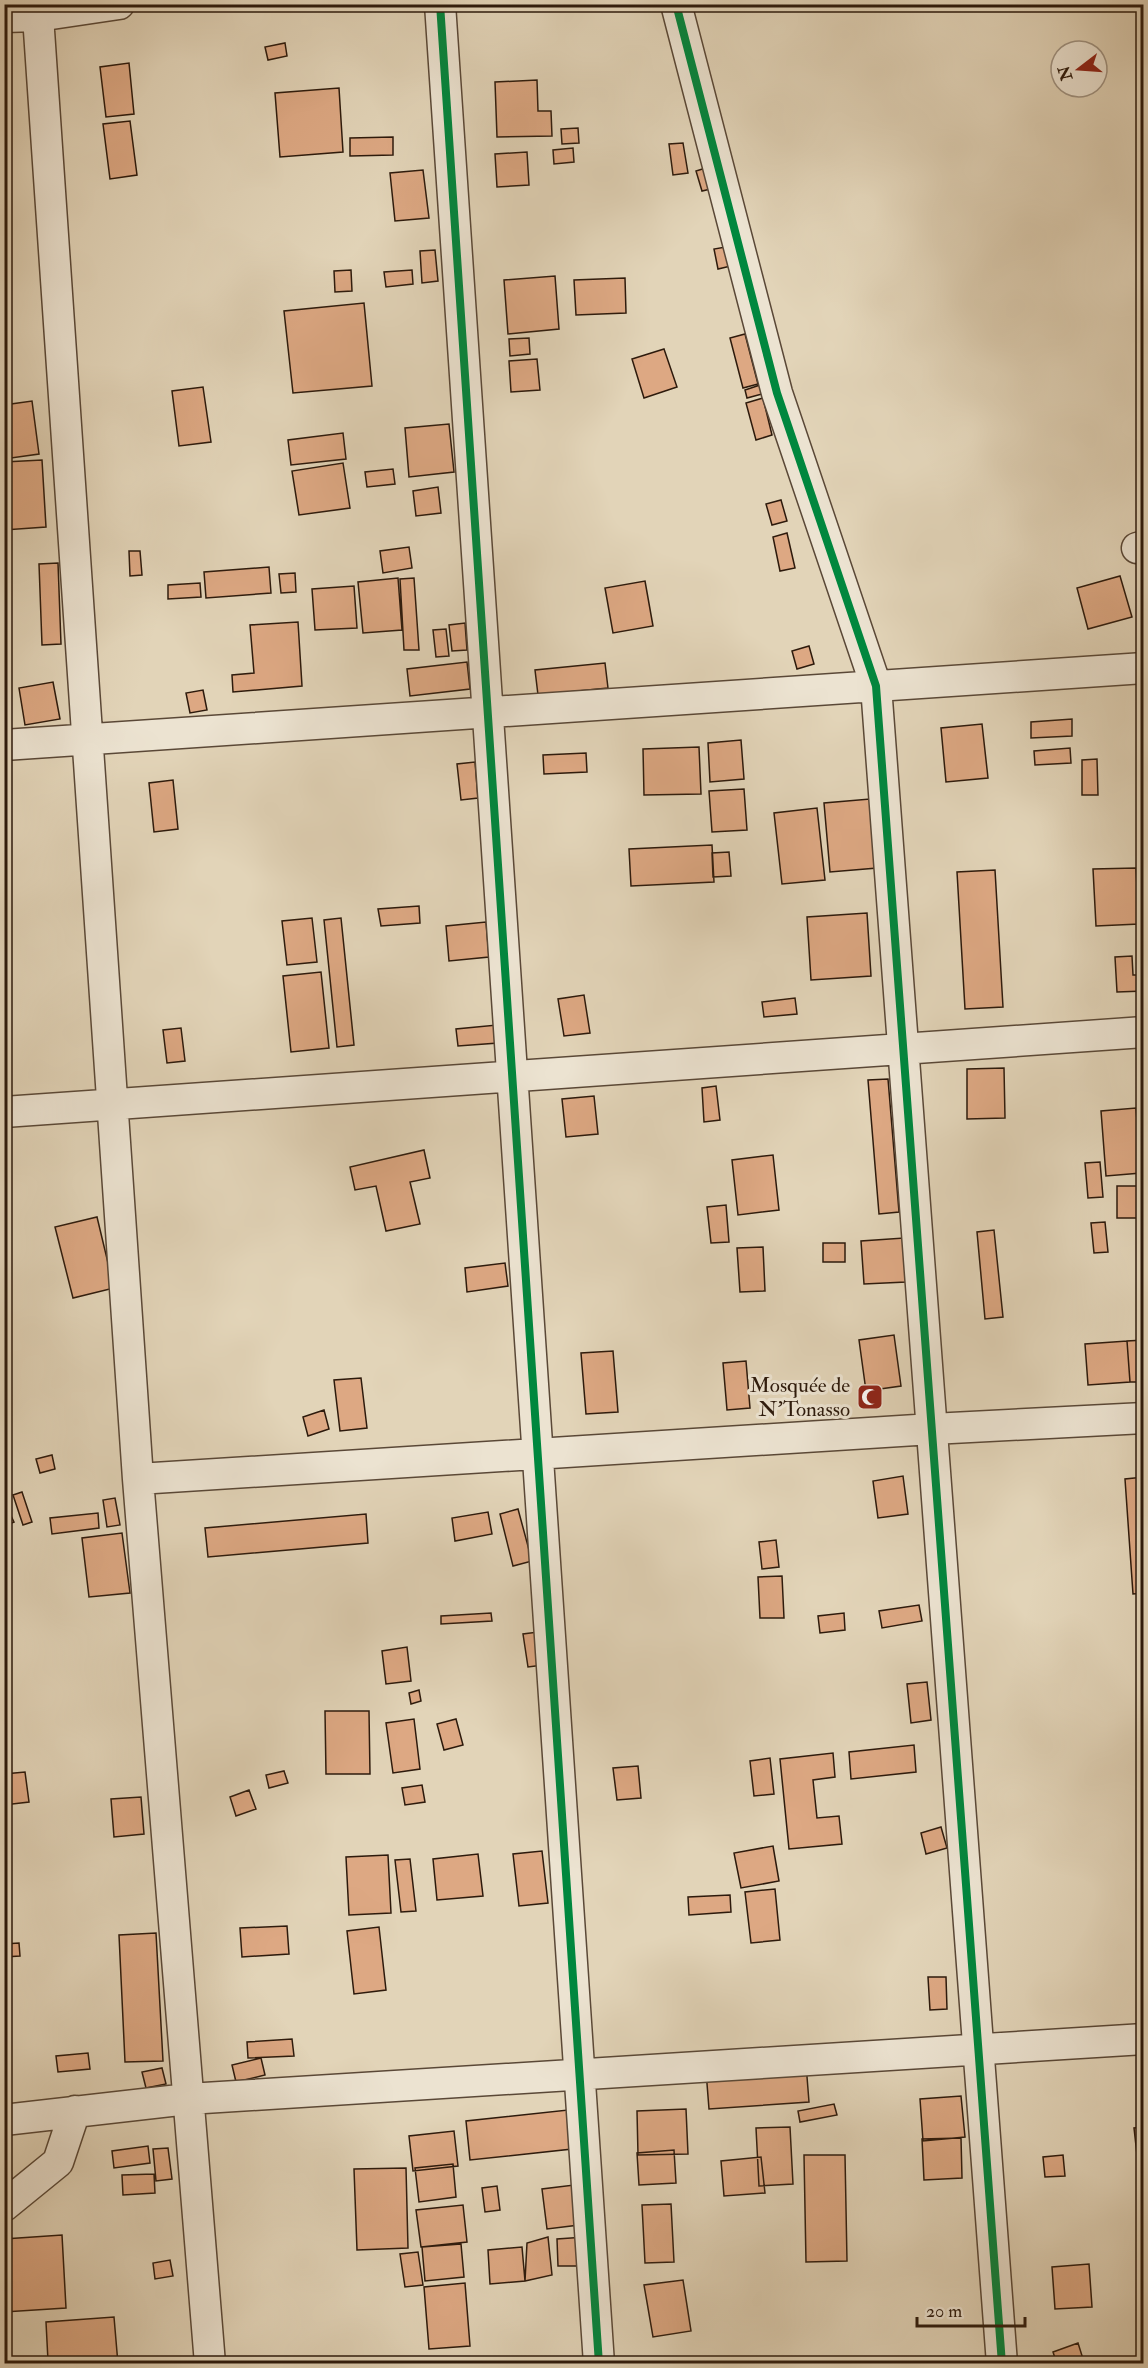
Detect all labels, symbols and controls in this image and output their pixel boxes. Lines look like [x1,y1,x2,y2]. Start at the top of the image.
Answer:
north arrow [1049,39,1109,99]
text: N [1054,63,1078,84]
place label: Mosquée de N'Tonasso [750,1372,850,1423]
mosque icon: Mosquée de N'Tonasso [855,1382,885,1412]
scale bar [917,2290,1025,2328]
text: 20 m [926,2300,962,2323]

